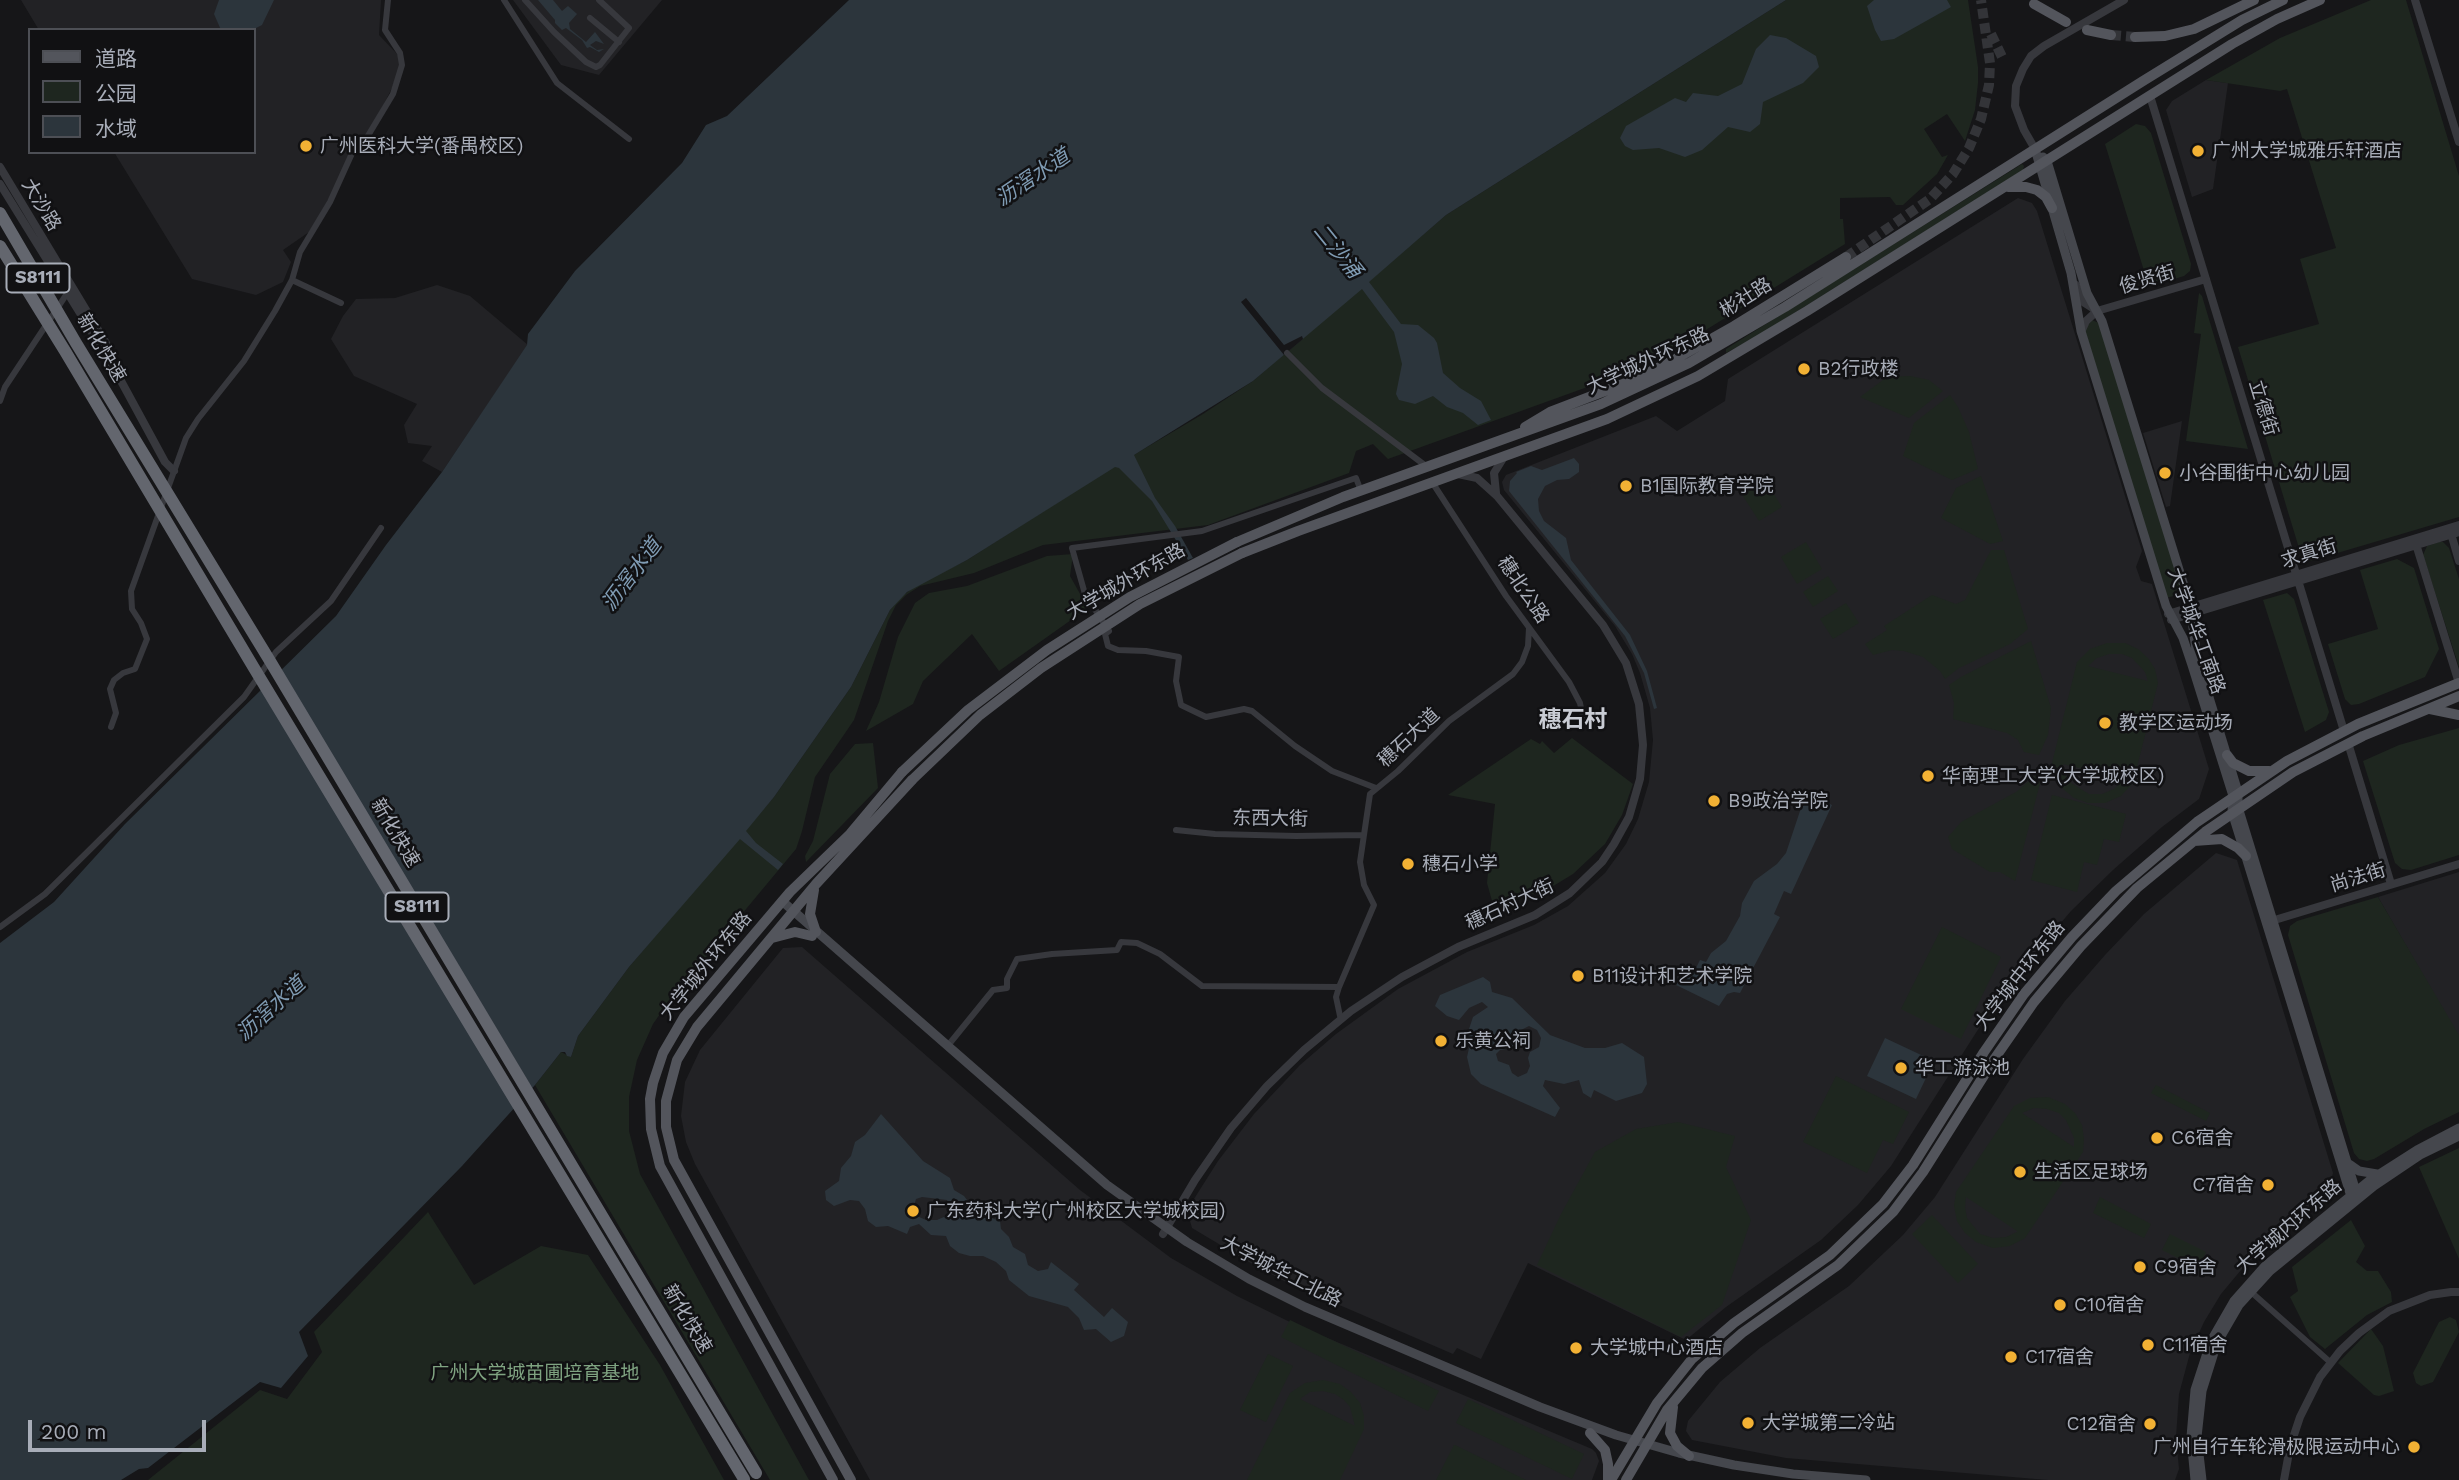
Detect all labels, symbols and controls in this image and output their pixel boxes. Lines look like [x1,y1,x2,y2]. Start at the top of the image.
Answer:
legend [28,28,256,154]
text: 道路 [95,46,137,71]
text: 公园 [95,81,137,106]
text: 水域 [95,116,137,141]
place label: 广州医科大学(番禺校区) [320,135,523,157]
marker: 广州医科大学(番禺校区) [298,138,314,154]
place label: 广州大学城雅乐轩酒店 [2212,140,2402,162]
marker: 广州大学城雅乐轩酒店 [2190,143,2206,159]
water label: 沥滘水道 [991,144,1075,212]
street label: 大沙路 [17,175,65,235]
water label: 二沙涌 [1307,219,1367,283]
street label: 俊贤街 [2116,261,2178,299]
road number: S8111 [7,264,70,292]
street label: 彬社路 [1716,273,1776,323]
street label: 新化快速 [72,310,130,386]
street label: 大学城外环东路 [1583,323,1713,399]
place label: B2行政楼 [1818,358,1898,380]
marker: B2行政楼 [1796,361,1812,377]
street label: 立德街 [2244,377,2282,439]
place label: 小谷围街中心幼儿园 [2179,462,2350,484]
marker: 小谷围街中心幼儿园 [2157,465,2173,481]
place label: B1国际教育学院 [1640,475,1774,497]
marker: B1国际教育学院 [1618,478,1634,494]
water label: 沥滘水道 [597,534,667,616]
street label: 求真街 [2278,535,2340,573]
street label: 大学城外环东路 [1063,539,1189,625]
street label: 穗北公路 [1492,552,1554,628]
street label: 大学城华工南路 [2163,565,2229,697]
street label: 穗石大道 [1373,704,1445,772]
district label: 穗石村 [1539,706,1607,734]
place label: 教学区运动场 [2119,712,2233,734]
marker: 教学区运动场 [2097,715,2113,731]
place label: 华南理工大学(大学城校区) [1942,765,2164,787]
marker: 华南理工大学(大学城校区) [1920,768,1936,784]
place label: B9政治学院 [1728,790,1828,812]
marker: B9政治学院 [1706,793,1722,809]
street label: 新化快速 [366,795,424,871]
street label: 东西大街 [1232,807,1308,831]
place label: 穗石小学 [1422,853,1498,875]
marker: 穗石小学 [1400,856,1416,872]
street label: 尚法街 [2327,859,2389,897]
street label: 穗石村大街 [1462,875,1558,935]
road number: S8111 [386,893,448,922]
street label: 大学城外环东路 [655,907,757,1025]
street label: 大学城中环东路 [1970,917,2070,1035]
place label: B11设计和艺术学院 [1592,965,1752,987]
marker: B11设计和艺术学院 [1570,968,1586,984]
water label: 沥滘水道 [231,972,311,1046]
place label: 乐黄公祠 [1455,1030,1531,1052]
marker: 乐黄公祠 [1433,1033,1449,1049]
place label: 华工游泳池 [1915,1057,2010,1079]
marker: 华工游泳池 [1893,1060,1909,1076]
place label: C6宿舍 [2171,1127,2234,1149]
marker: C6宿舍 [2149,1130,2165,1146]
place label: 生活区足球场 [2034,1161,2148,1183]
marker: 生活区足球场 [2012,1164,2028,1180]
place label: C7宿舍 [2192,1174,2254,1196]
street label: 大学城内环东路 [2231,1175,2347,1279]
marker: C7宿舍 [2260,1177,2276,1193]
place label: 广东药科大学(广州校区大学城校园) [927,1200,1225,1222]
marker: 广东药科大学(广州校区大学城校园) [905,1203,921,1219]
street label: 大学城华工北路 [1217,1232,1345,1312]
place label: C9宿舍 [2154,1256,2217,1278]
marker: C9宿舍 [2132,1259,2148,1275]
street label: 新化快速 [658,1281,716,1357]
place label: C10宿舍 [2074,1294,2144,1316]
marker: C10宿舍 [2052,1297,2068,1313]
place label: C11宿舍 [2162,1334,2228,1356]
place label: 大学城中心酒店 [1590,1337,1723,1359]
marker: C11宿舍 [2140,1337,2156,1353]
marker: 大学城中心酒店 [1568,1340,1584,1356]
place label: C17宿舍 [2025,1346,2094,1368]
marker: C17宿舍 [2003,1349,2019,1365]
park label: 广州大学城苗圃培育基地 [431,1362,639,1384]
scale bar [32,1406,210,1450]
place label: 大学城第二冷站 [1762,1412,1895,1434]
place label: C12宿舍 [2066,1413,2136,1435]
marker: 大学城第二冷站 [1740,1415,1756,1431]
marker: C12宿舍 [2142,1416,2158,1432]
text: 200 m [41,1419,107,1444]
place label: 广州自行车轮滑极限运动中心 [2153,1436,2400,1458]
marker: 广州自行车轮滑极限运动中心 [2406,1439,2422,1455]

